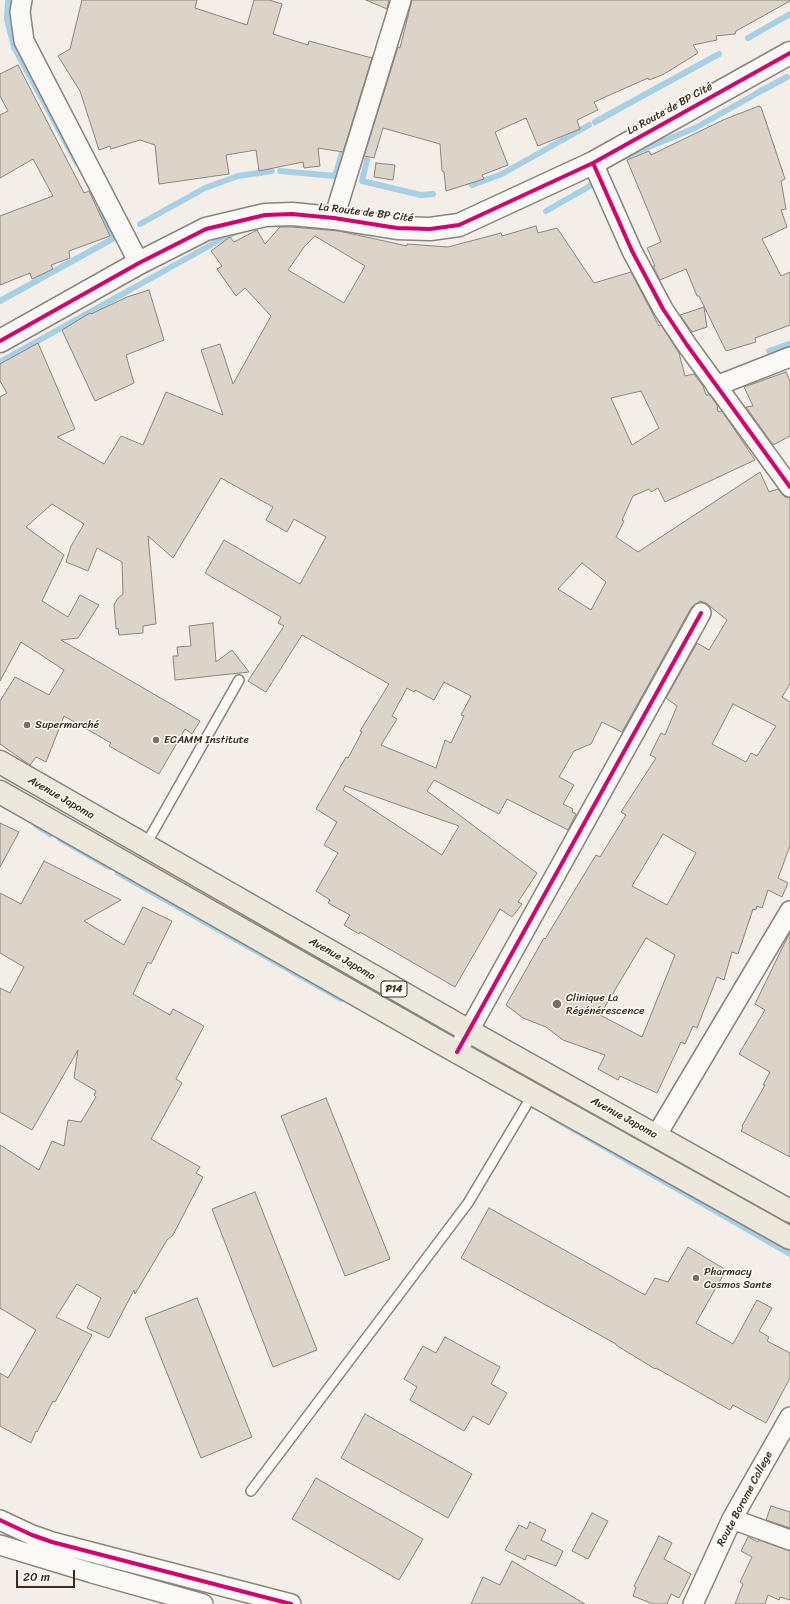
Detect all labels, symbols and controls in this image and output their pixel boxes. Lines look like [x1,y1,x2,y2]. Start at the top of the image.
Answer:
street label: La Route de BP Cité [625,80,715,138]
street label: La Route de BP Cité [318,201,414,225]
place label: Supermarché [35,718,99,732]
marker: Supermarché [22,720,32,730]
place label: ECAMM Institute [164,733,249,747]
marker: ECAMM Institute [151,735,161,745]
street label: Avenue Japoma [26,774,96,822]
street label: Avenue Japoma [307,935,377,983]
road number: P14 [381,981,407,997]
place label: Clinique La Régénérescence [566,991,644,1017]
marker: Clinique La Régénérescence [551,998,563,1010]
street label: Avenue Japoma [588,1094,660,1142]
place label: Pharmacy Cosmos Sante [704,1265,772,1291]
marker: Pharmacy Cosmos Sante [691,1273,701,1283]
street label: Route Borome College [714,1449,776,1549]
scale bar [18,1562,77,1588]
text: 20 m [23,1566,50,1588]

